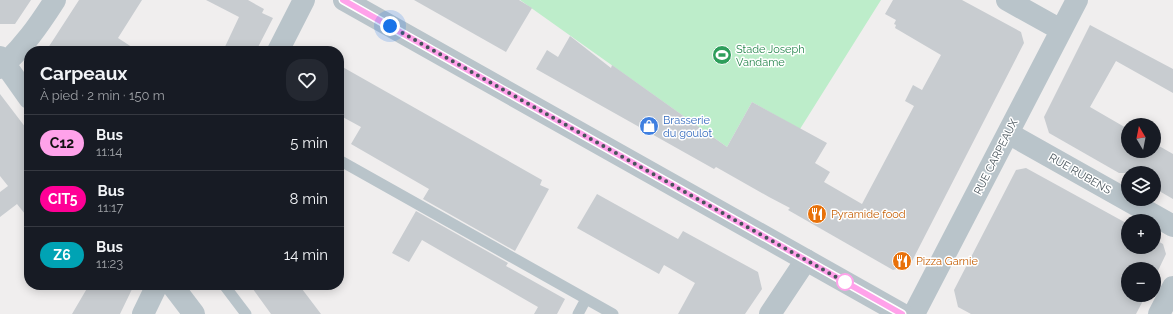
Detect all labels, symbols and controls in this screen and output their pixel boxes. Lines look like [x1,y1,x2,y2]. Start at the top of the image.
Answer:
your location [380,16,400,36]
place label: Stade Joseph Vandame [736,43,805,69]
sports icon: Stade Joseph Vandame [711,44,733,66]
button: heart [286,59,328,101]
text: Carpeaux [40,62,127,84]
text: À pied · 2 min · 150 m [40,88,165,103]
place label: Brasserie du goulot [663,114,713,140]
shop icon: Brasserie du goulot [638,115,660,137]
street label: RUE CARPEAUX [971,117,1021,197]
north arrow [1121,118,1161,158]
map controls [1121,118,1161,302]
text: Bus [96,126,123,144]
text: 5 min [290,134,328,152]
text: C12 [50,135,74,151]
text: 11:14 [96,144,122,159]
street label: RUE RUBENS [1047,151,1114,197]
button: layers [1121,166,1161,206]
text: Bus [98,182,124,200]
text: 8 min [289,190,328,208]
text: CIT5 [48,191,78,207]
text: 11:17 [98,200,124,215]
restaurant icon: Pyramide food [806,203,828,225]
place label: Pyramide food [831,208,906,221]
button: + [1121,214,1161,254]
text: Bus [96,238,123,256]
text: 14 min [284,246,328,264]
text: Z6 [53,247,71,263]
restaurant icon: Pizza Garnie [891,250,913,272]
place label: Pizza Garnie [916,255,978,268]
text: 11:23 [96,256,123,271]
button: − [1121,262,1161,302]
unlabelled marker [836,273,854,291]

